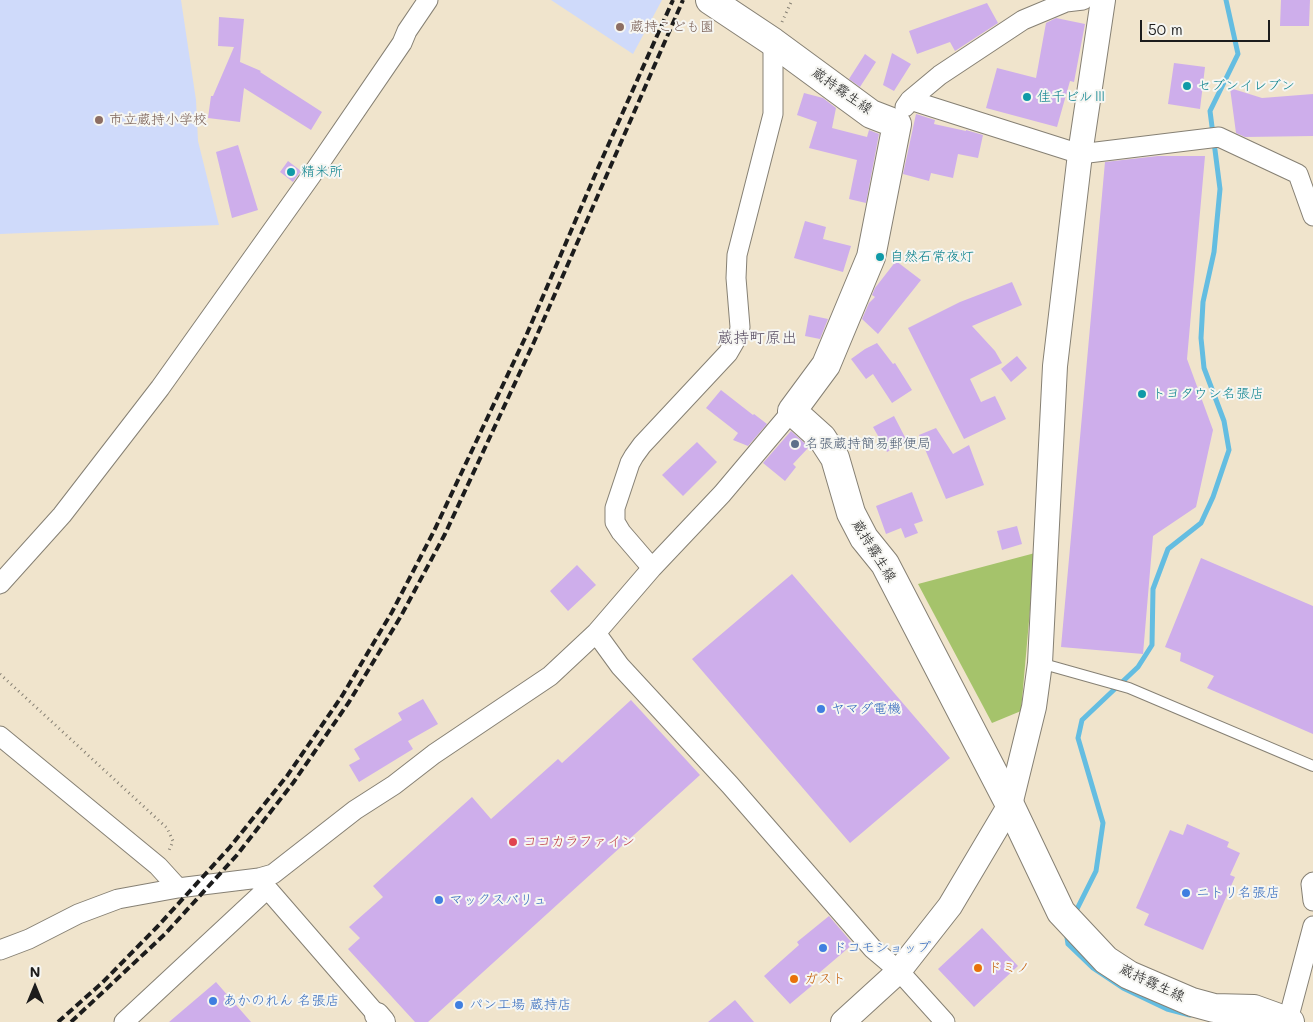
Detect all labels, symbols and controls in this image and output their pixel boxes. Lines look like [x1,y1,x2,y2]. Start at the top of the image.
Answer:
scale bar [1143,10,1273,42]
place label: 蔵持こども園 [630,19,714,35]
text: 50 m [1148,19,1183,39]
marker: 蔵持こども園 [614,21,626,33]
street label: 蔵持霧生線 [809,64,875,118]
place label: セブンイレブン [1197,78,1295,94]
marker: セブンイレブン [1181,80,1193,92]
place label: 佳千ビルⅢ [1037,89,1107,105]
marker: 佳千ビルⅢ [1021,91,1033,103]
place label: 市立蔵持小学校 [109,112,207,128]
marker: 市立蔵持小学校 [93,114,105,126]
place label: 精米所 [301,164,343,180]
marker: 精米所 [285,166,297,178]
place label: 自然石常夜灯 [890,249,974,265]
marker: 自然石常夜灯 [874,251,886,263]
district label: 蔵持町原出 [717,328,797,348]
place label: トヨタウン名張店 [1152,386,1264,402]
marker: トヨタウン名張店 [1136,388,1148,400]
place label: 名張蔵持簡易郵便局 [805,436,931,452]
marker: 名張蔵持簡易郵便局 [789,438,801,450]
street label: 蔵持霧生線 [848,517,900,585]
place label: ヤマダ電機 [831,701,901,717]
marker: ヤマダ電機 [815,703,827,715]
place label: ココカラファイン [523,834,635,850]
marker: ココカラファイン [507,836,519,848]
place label: ニトリ名張店 [1196,885,1280,901]
marker: ニトリ名張店 [1180,887,1192,899]
place label: マックスバリュ [449,892,547,908]
marker: マックスバリュ [433,894,445,906]
place label: ドコモショップ [833,940,931,956]
marker: ドコモショップ [817,942,829,954]
place label: ドミノ [988,960,1030,976]
street label: 蔵持霧生線 [1117,961,1187,1005]
north arrow [10,962,60,1012]
text: N [30,962,40,981]
marker: ドミノ [972,962,984,974]
place label: ガスト [804,971,846,987]
marker: ガスト [788,973,800,985]
place label: あかのれん 名張店 [223,993,339,1009]
marker: あかのれん 名張店 [207,995,219,1007]
place label: パン工場 蔵持店 [469,997,571,1013]
marker: パン工場 蔵持店 [453,999,465,1011]

